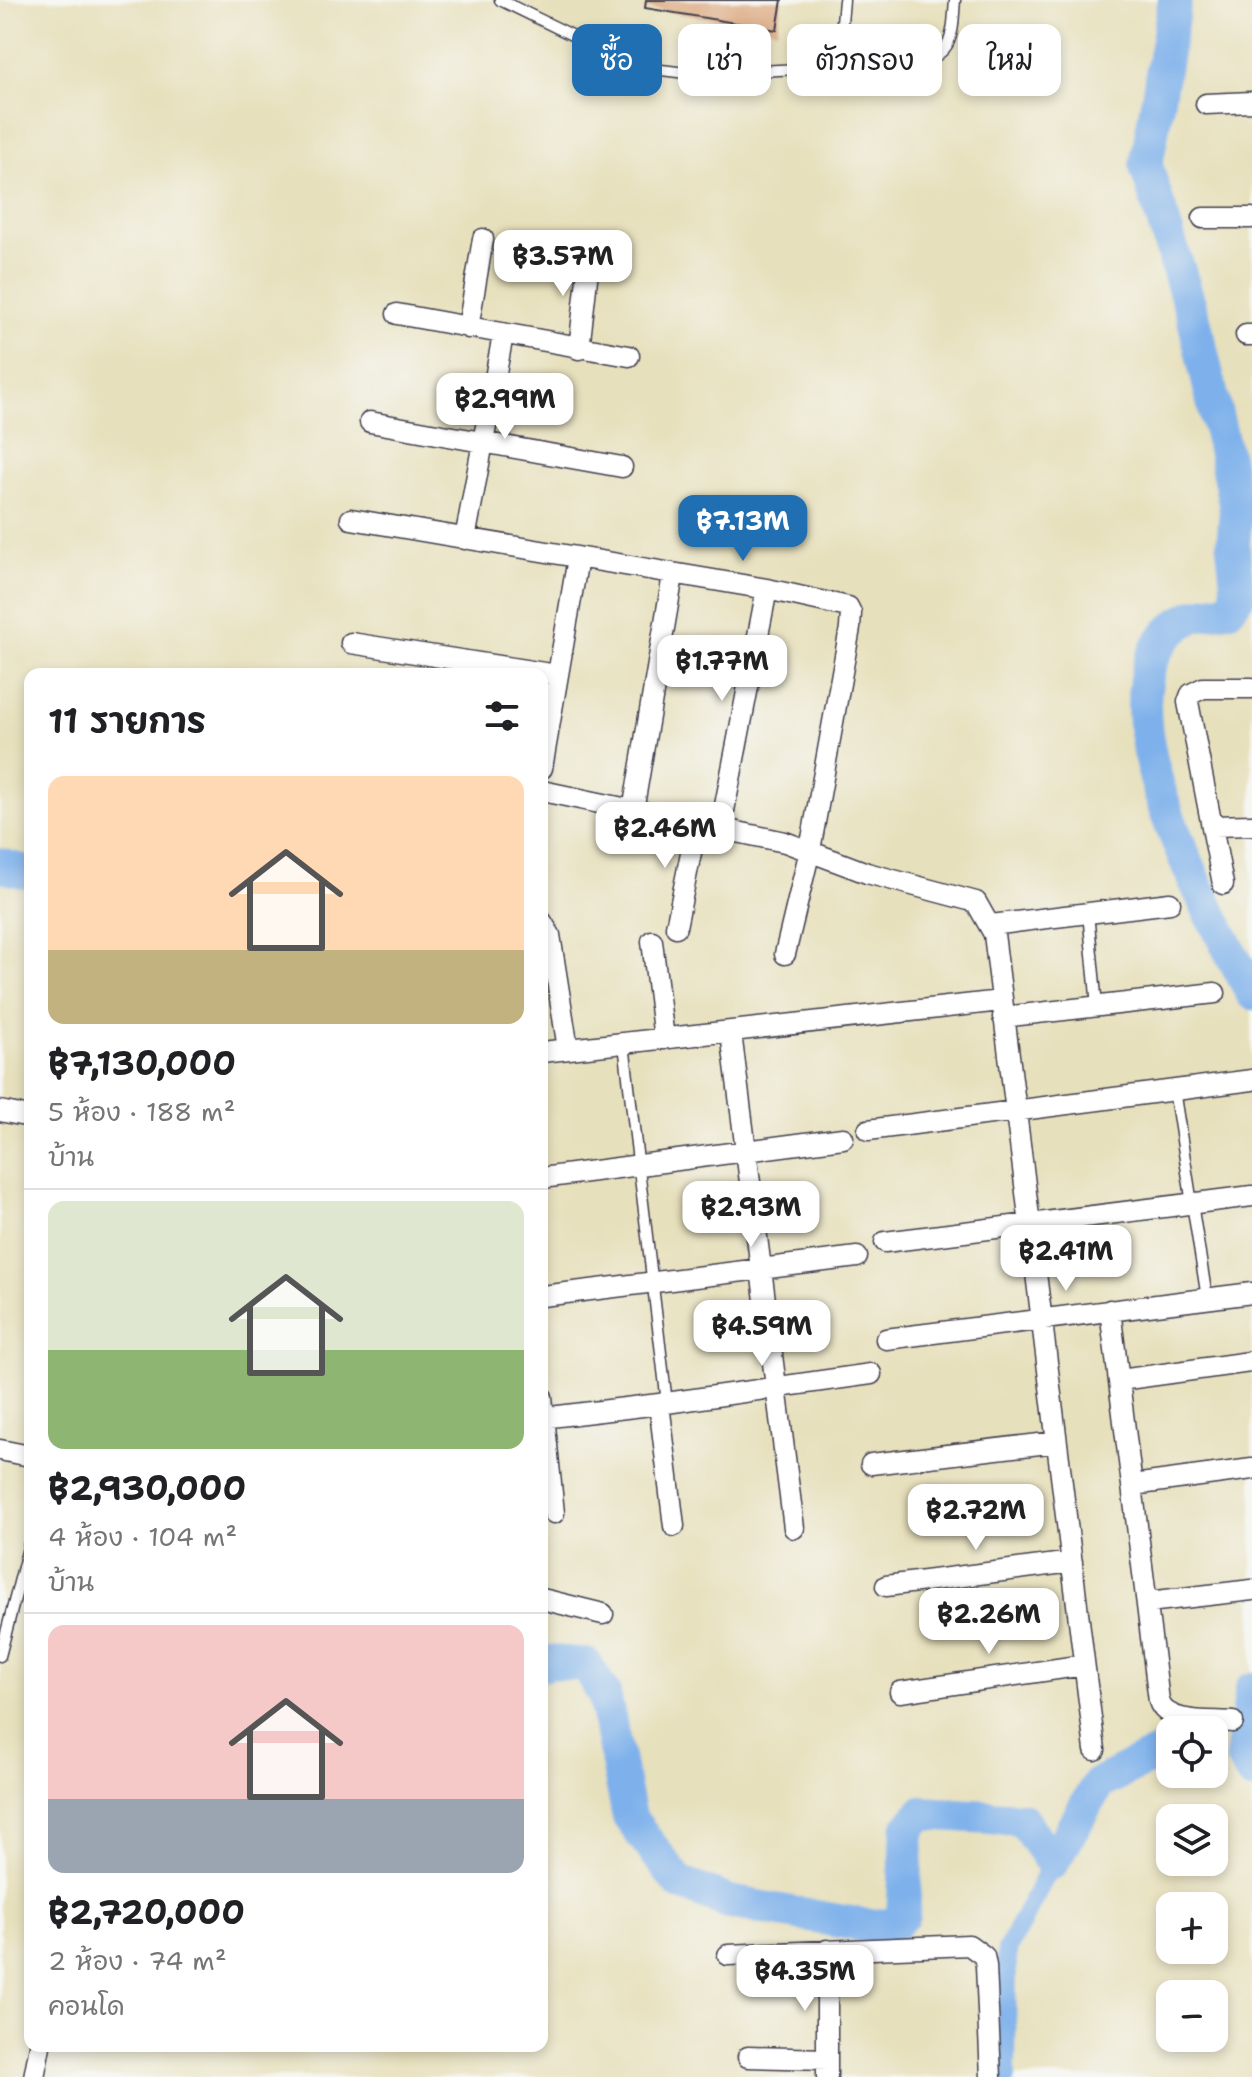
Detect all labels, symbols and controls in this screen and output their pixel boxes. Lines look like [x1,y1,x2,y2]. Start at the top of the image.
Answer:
chip: ซื้อ [572,24,662,96]
chip: เช่า [678,24,771,96]
chip: ตัวกรอง [787,24,942,96]
chip: ใหม่ [958,24,1061,96]
pin: ฿3.57M [498,230,628,298]
text: ฿3.57M [512,238,614,273]
pin: ฿2.99M [440,373,570,441]
text: ฿2.99M [454,381,556,416]
pin: ฿7.13M [678,495,808,563]
text: ฿7.13M [696,503,790,538]
pin: ฿1.77M [657,635,787,703]
text: ฿1.77M [675,643,769,678]
icon: filters [480,694,524,738]
text: 11 รายการ [48,698,206,744]
pin: ฿2.46M [600,802,730,870]
text: ฿2.46M [614,810,716,845]
icon: home [214,828,358,972]
text: ฿7,130,000 [48,1040,236,1086]
text: 5 ห้อง · 188 m² [48,1094,235,1129]
text: บ้าน [48,1139,94,1174]
pin: ฿2.93M [686,1181,816,1249]
text: ฿2.93M [700,1189,802,1224]
pin: ฿2.41M [1001,1225,1131,1293]
text: ฿2.41M [1018,1233,1114,1268]
icon: home [214,1253,358,1397]
pin: ฿4.59M [697,1300,827,1368]
text: ฿4.59M [712,1308,813,1343]
text: ฿2,930,000 [48,1465,246,1511]
pin: ฿2.72M [911,1484,1041,1552]
text: ฿2.72M [926,1492,1026,1527]
text: 4 ห้อง · 104 m² [48,1519,237,1554]
text: บ้าน [48,1564,94,1599]
pin: ฿2.26M [924,1588,1054,1656]
text: ฿2.26M [937,1596,1041,1631]
icon: home [214,1677,358,1821]
map controls [1156,1716,1228,2052]
button: locate [1156,1716,1228,1788]
button: layers [1156,1804,1228,1876]
text: ฿2,720,000 [48,1889,245,1935]
button: + [1156,1892,1228,1964]
text: 2 ห้อง · 74 m² [48,1943,227,1978]
pin: ฿4.35M [740,1945,870,2013]
text: ฿4.35M [755,1953,856,1988]
button: − [1156,1980,1228,2052]
text: คอนโด [48,1988,125,2023]

